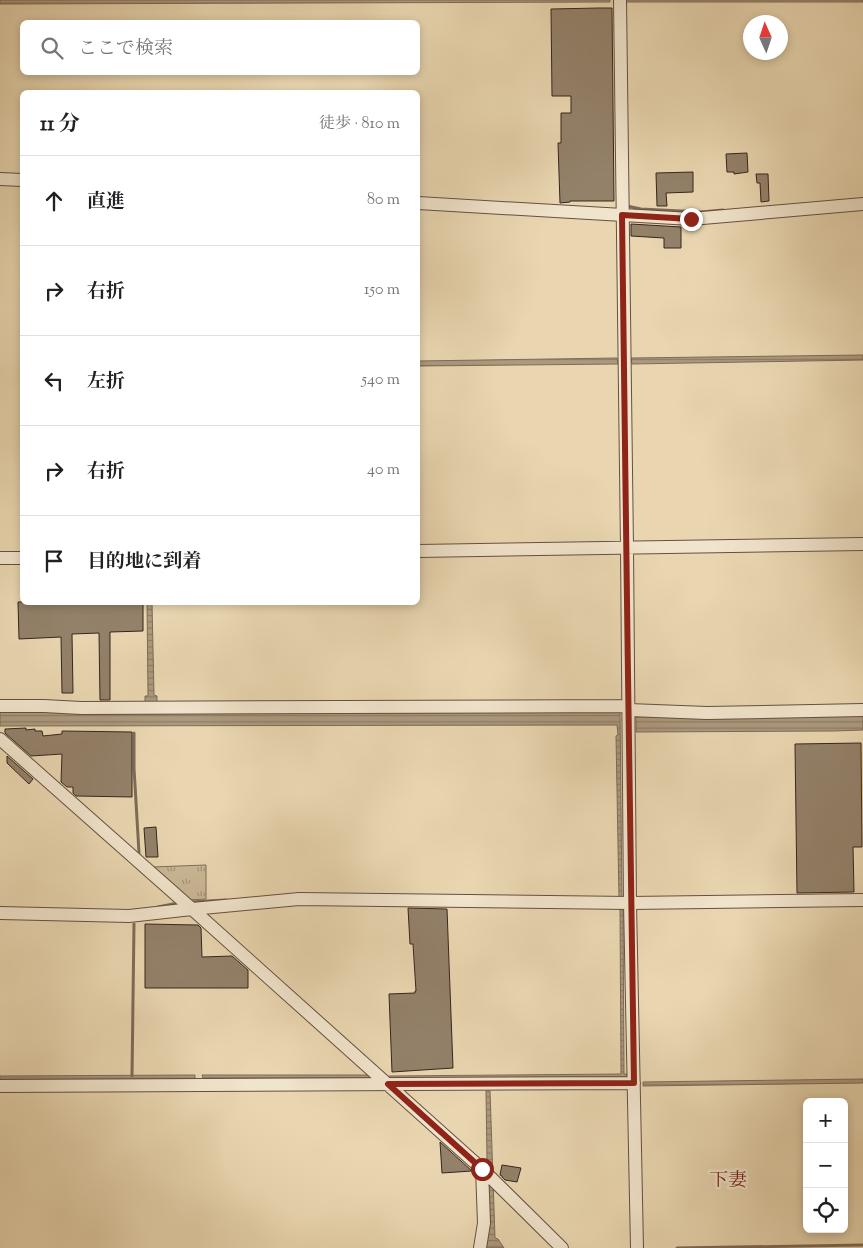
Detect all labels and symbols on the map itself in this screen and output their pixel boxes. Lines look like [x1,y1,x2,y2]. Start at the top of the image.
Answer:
north arrow [743,15,788,60]
route end [680,208,703,231]
route start [471,1158,494,1181]
district label: 下妻 [709,1168,747,1195]

